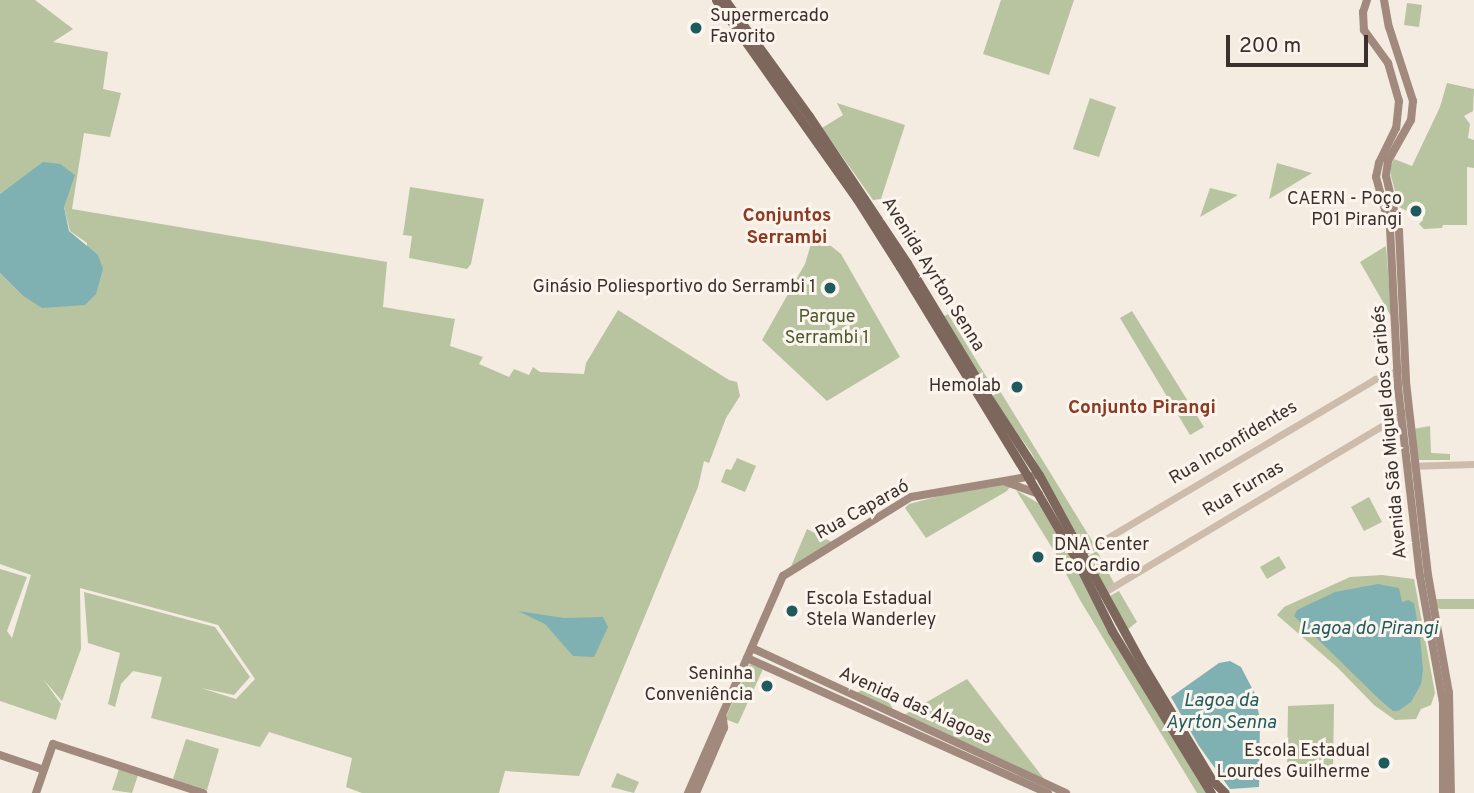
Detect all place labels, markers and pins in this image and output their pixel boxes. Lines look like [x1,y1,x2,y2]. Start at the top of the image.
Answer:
place label: Supermercado Favorito [710,7,829,50]
marker: Supermercado Favorito [688,20,704,36]
place label: CAERN - Poço P01 Pirangi [1287,190,1402,232]
marker: CAERN - Poço P01 Pirangi [1408,203,1424,219]
place label: Ginásio Poliesportivo do Serrambi 1 [533,277,816,299]
marker: Ginásio Poliesportivo do Serrambi 1 [822,280,838,296]
place label: Hemolab [929,376,1001,398]
marker: Hemolab [1007,377,1027,397]
place label: DNA Center Eco Cardio [1054,536,1150,578]
marker: DNA Center Eco Cardio [1028,547,1048,567]
place label: Escola Estadual Stela Wanderley [806,590,937,632]
marker: Escola Estadual Stela Wanderley [784,603,800,619]
place label: Seninha Conveniência [644,665,753,708]
marker: Seninha Conveniência [759,678,775,694]
place label: Escola Estadual Lourdes Guilherme [1217,742,1370,784]
marker: Escola Estadual Lourdes Guilherme [1376,755,1392,771]

